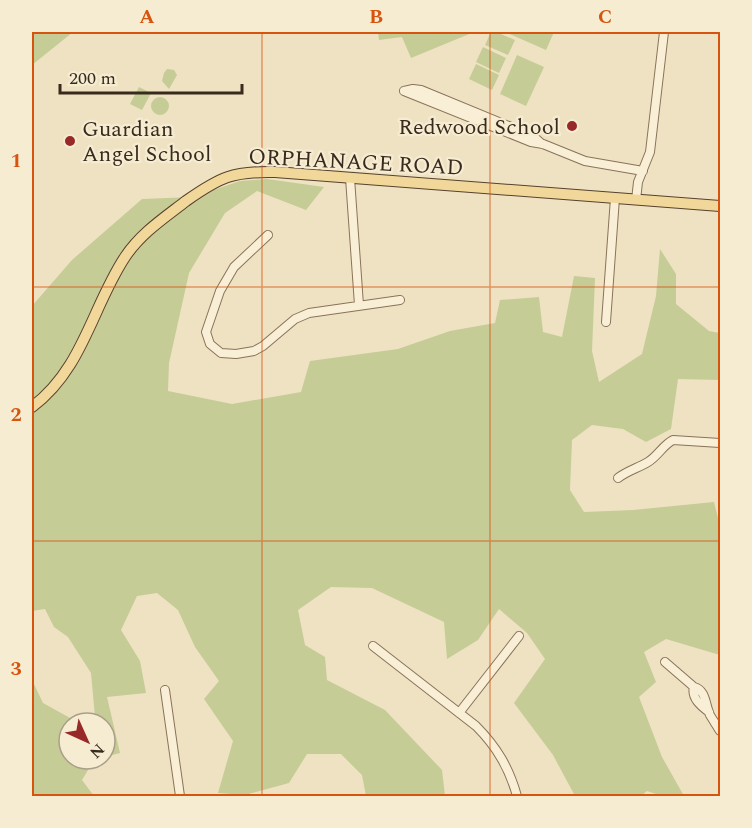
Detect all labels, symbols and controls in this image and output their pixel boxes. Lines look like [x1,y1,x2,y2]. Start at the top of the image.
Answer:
text: A [139,2,155,32]
text: B [369,2,383,32]
text: C [598,2,612,32]
scale bar [60,57,242,95]
text: 200 m [69,65,116,92]
place label: Redwood School [398,111,560,144]
place label: Guardian Angel School [82,113,211,171]
marker: Redwood School [565,119,579,133]
marker: Guardian Angel School [63,134,77,148]
street label: ORPHANAGE ROAD [248,140,464,185]
text: 1 [10,146,22,176]
text: 2 [10,400,22,430]
text: 3 [10,654,22,684]
north arrow [57,711,117,771]
text: N [84,738,110,764]

